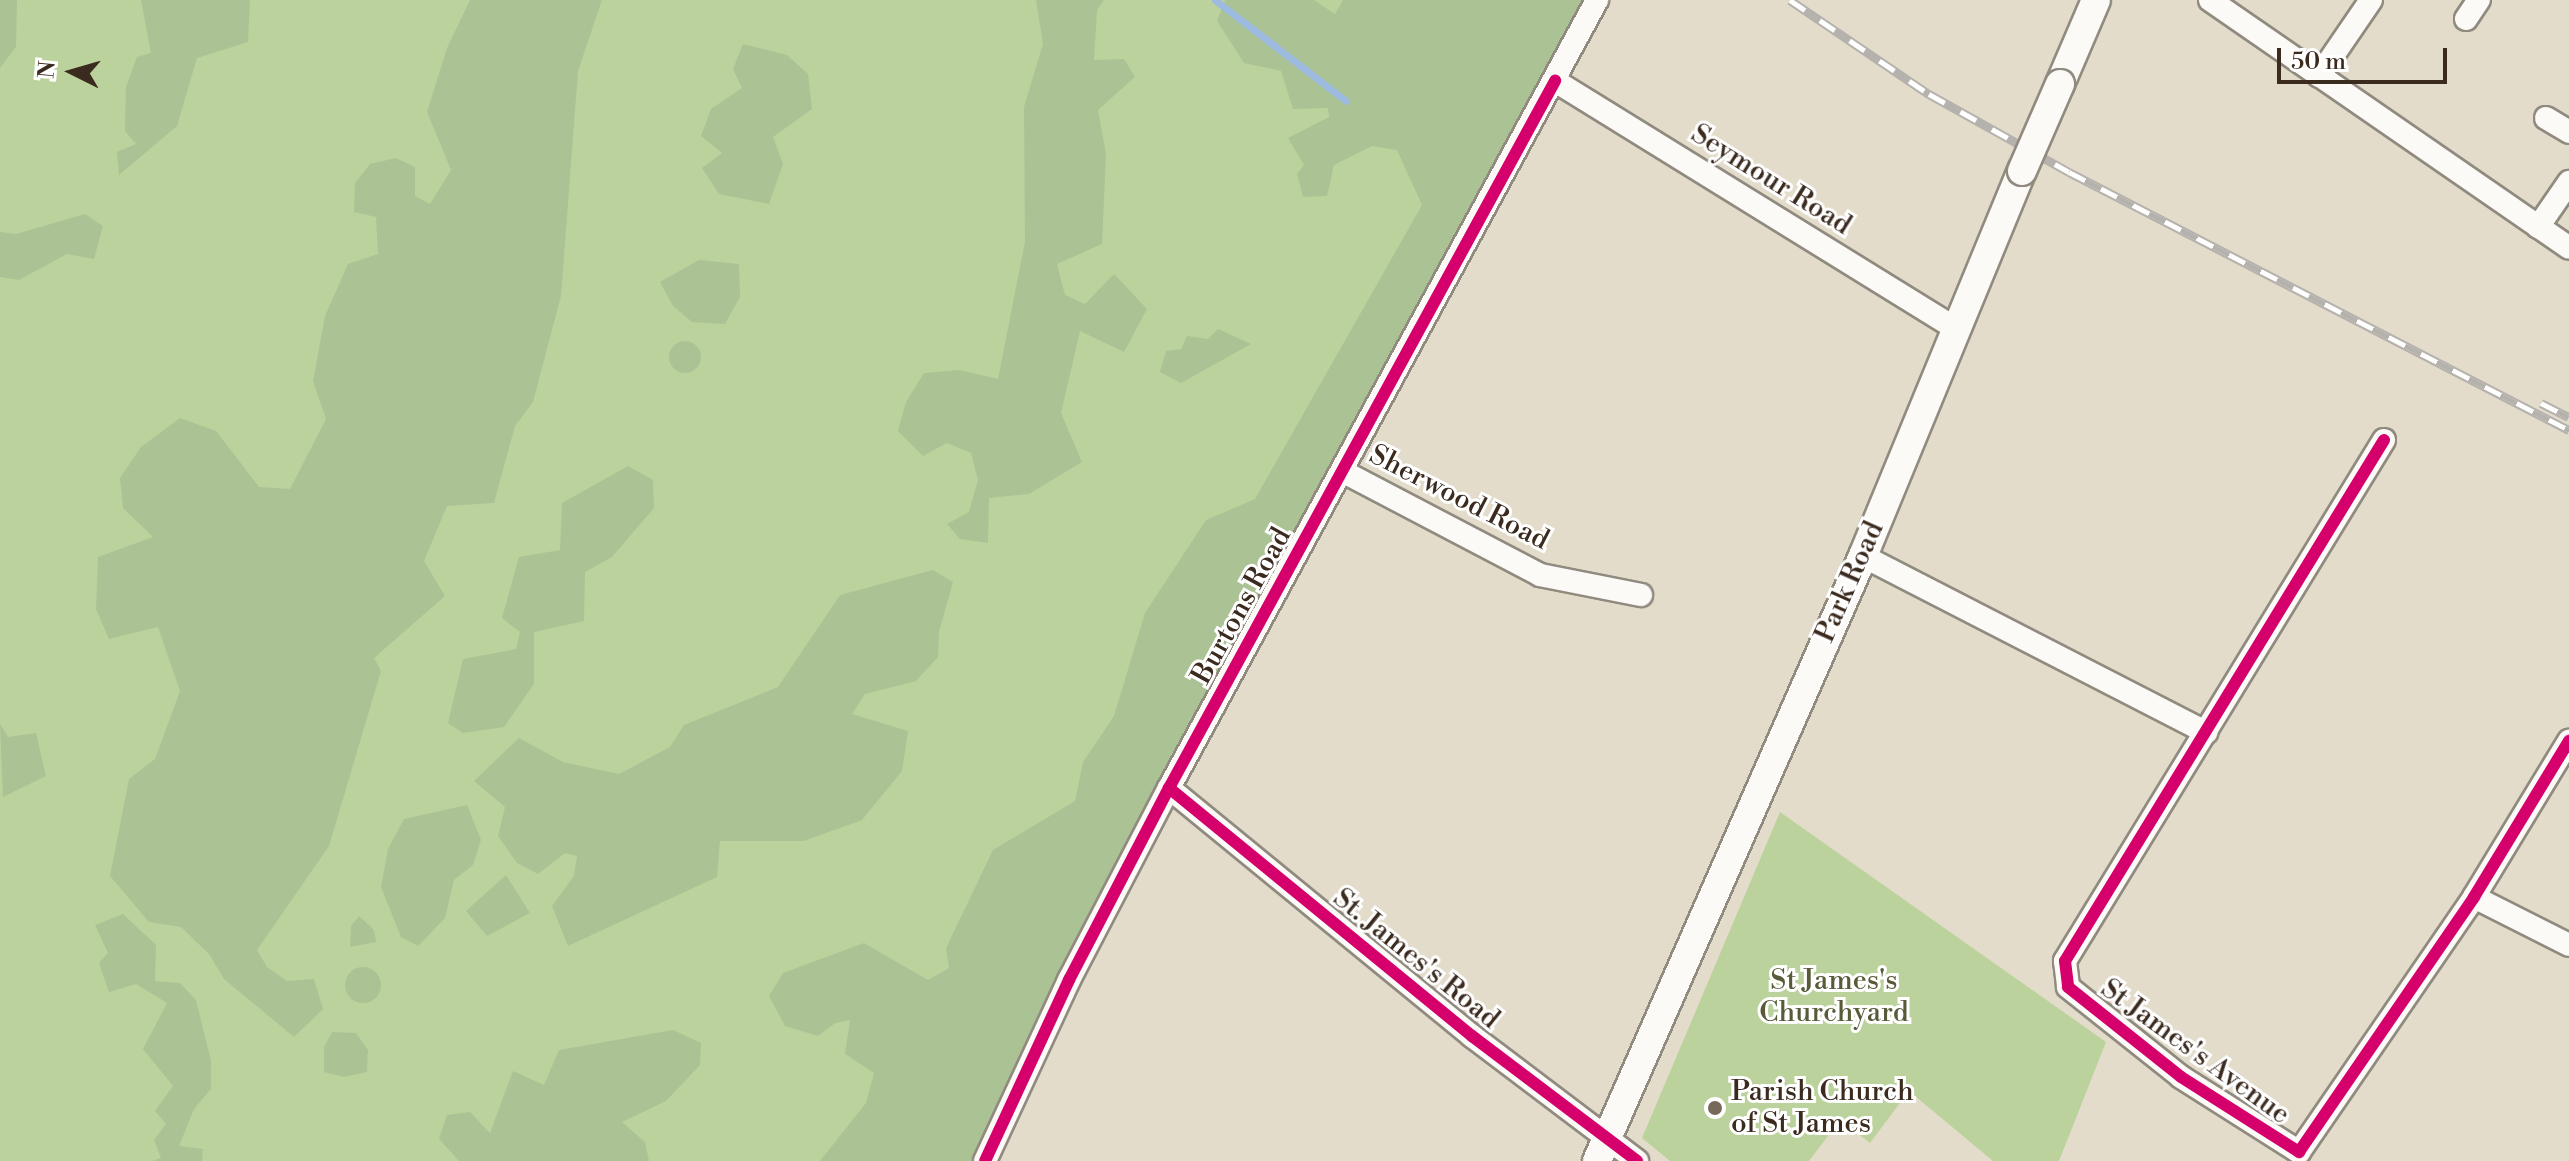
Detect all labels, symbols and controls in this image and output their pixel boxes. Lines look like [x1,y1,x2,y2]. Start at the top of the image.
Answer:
north arrow [32,32,112,112]
scale bar [2281,32,2451,82]
text: 50 m [2291,47,2346,77]
text: N [33,60,62,80]
street label: Seymour Road [1685,117,1857,243]
street label: Sherwood Road [1364,438,1554,558]
street label: Park Road [1808,516,1892,648]
street label: Burtons Road [1185,522,1299,690]
street label: St. James's Road [1326,882,1506,1036]
park label: St James's Churchyard [1759,964,1909,1030]
street label: St James's Avenue [2094,972,2296,1132]
place label: Parish Church of St James [1731,1075,1914,1141]
marker: Parish Church of St James [1706,1099,1724,1117]

